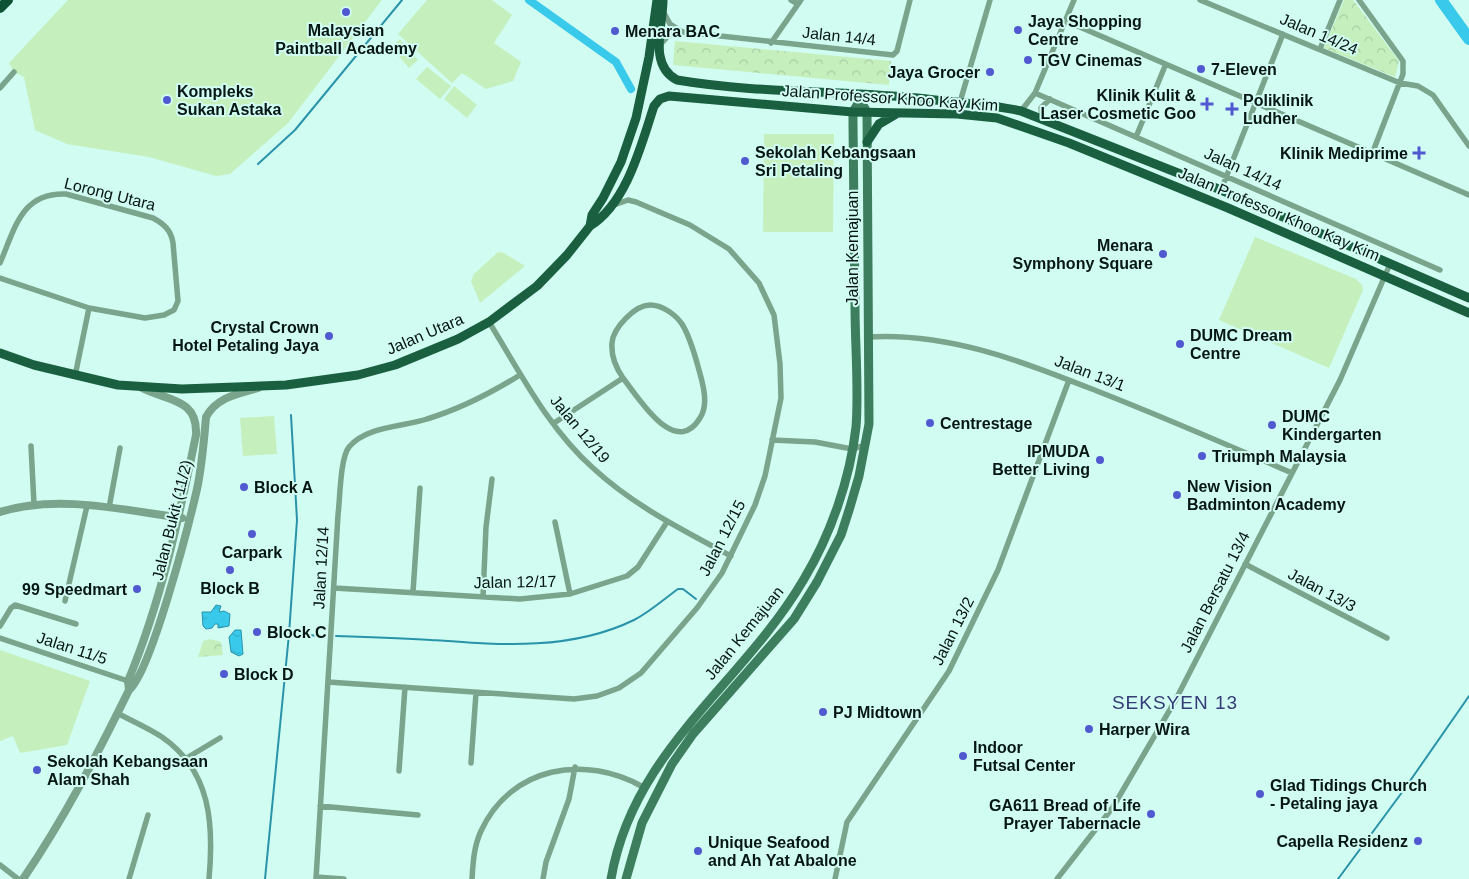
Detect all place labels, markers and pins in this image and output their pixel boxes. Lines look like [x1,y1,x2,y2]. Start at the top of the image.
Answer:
marker: Malaysian Paintball Academy [340,6,352,18]
place label: Jaya Shopping Centre [1028,13,1142,48]
place label: Malaysian Paintball Academy [275,22,417,57]
place label: Menara BAC [625,23,721,40]
marker: Jaya Shopping Centre [1012,24,1024,36]
marker: Menara BAC [609,25,621,37]
place label: TGV Cinemas [1038,52,1142,69]
marker: TGV Cinemas [1022,54,1034,66]
place label: 7-Eleven [1211,61,1277,78]
marker: 7-Eleven [1195,63,1207,75]
place label: Jaya Grocer [887,64,980,81]
marker: Jaya Grocer [984,66,996,78]
place label: Kompleks Sukan Astaka [177,83,281,118]
place label: Klinik Kulit & Laser Cosmetic Goo [1040,87,1196,122]
place label: Poliklinik Ludher [1243,92,1313,127]
marker: Kompleks Sukan Astaka [161,94,173,106]
marker: Klinik Kulit & Laser Cosmetic Goo [1200,97,1214,111]
marker: Poliklinik Ludher [1225,102,1239,116]
place label: Sekolah Kebangsaan Sri Petaling [755,144,916,179]
place label: Klinik Mediprime [1280,145,1408,162]
marker: Klinik Mediprime [1412,146,1426,160]
marker: Sekolah Kebangsaan Sri Petaling [739,155,751,167]
place label: Menara Symphony Square [1013,237,1153,272]
marker: Menara Symphony Square [1157,248,1169,260]
place label: Crystal Crown Hotel Petaling Jaya [172,319,319,354]
place label: DUMC Dream Centre [1190,327,1292,362]
marker: Crystal Crown Hotel Petaling Jaya [323,330,335,342]
marker: DUMC Dream Centre [1174,338,1186,350]
place label: DUMC Kindergarten [1282,408,1382,443]
place label: Centrestage [940,415,1033,432]
marker: Centrestage [924,417,936,429]
marker: DUMC Kindergarten [1266,419,1278,431]
place label: IPMUDA Better Living [992,443,1090,478]
place label: Triumph Malaysia [1212,448,1346,465]
marker: Triumph Malaysia [1196,450,1208,462]
marker: IPMUDA Better Living [1094,454,1106,466]
place label: New Vision Badminton Academy [1187,478,1346,513]
place label: Block A [254,479,313,496]
marker: Block A [238,481,250,493]
marker: New Vision Badminton Academy [1171,489,1183,501]
marker: Carpark [246,528,258,540]
place label: Carpark [222,544,282,561]
marker: Block B [224,564,236,576]
place label: Block B [200,580,260,597]
place label: 99 Speedmart [22,581,128,598]
marker: 99 Speedmart [131,583,143,595]
place label: Block C [267,624,327,641]
marker: Block C [251,626,263,638]
place label: Block D [234,666,294,683]
marker: Block D [218,668,230,680]
place label: PJ Midtown [833,704,922,721]
marker: PJ Midtown [817,706,829,718]
place label: Harper Wira [1099,721,1190,738]
marker: Harper Wira [1083,723,1095,735]
place label: Indoor Futsal Center [973,739,1075,774]
marker: Indoor Futsal Center [957,750,969,762]
place label: Sekolah Kebangsaan Alam Shah [47,753,208,788]
marker: Sekolah Kebangsaan Alam Shah [31,764,43,776]
place label: Glad Tidings Church - Petaling jaya [1270,777,1427,812]
marker: Glad Tidings Church - Petaling jaya [1254,788,1266,800]
place label: GA611 Bread of Life Prayer Tabernacle [989,797,1141,832]
marker: GA611 Bread of Life Prayer Tabernacle [1145,808,1157,820]
place label: Capella Residenz [1276,833,1408,850]
place label: Unique Seafood and Ah Yat Abalone [708,834,857,869]
marker: Capella Residenz [1412,835,1424,847]
marker: Unique Seafood and Ah Yat Abalone [692,845,704,857]

